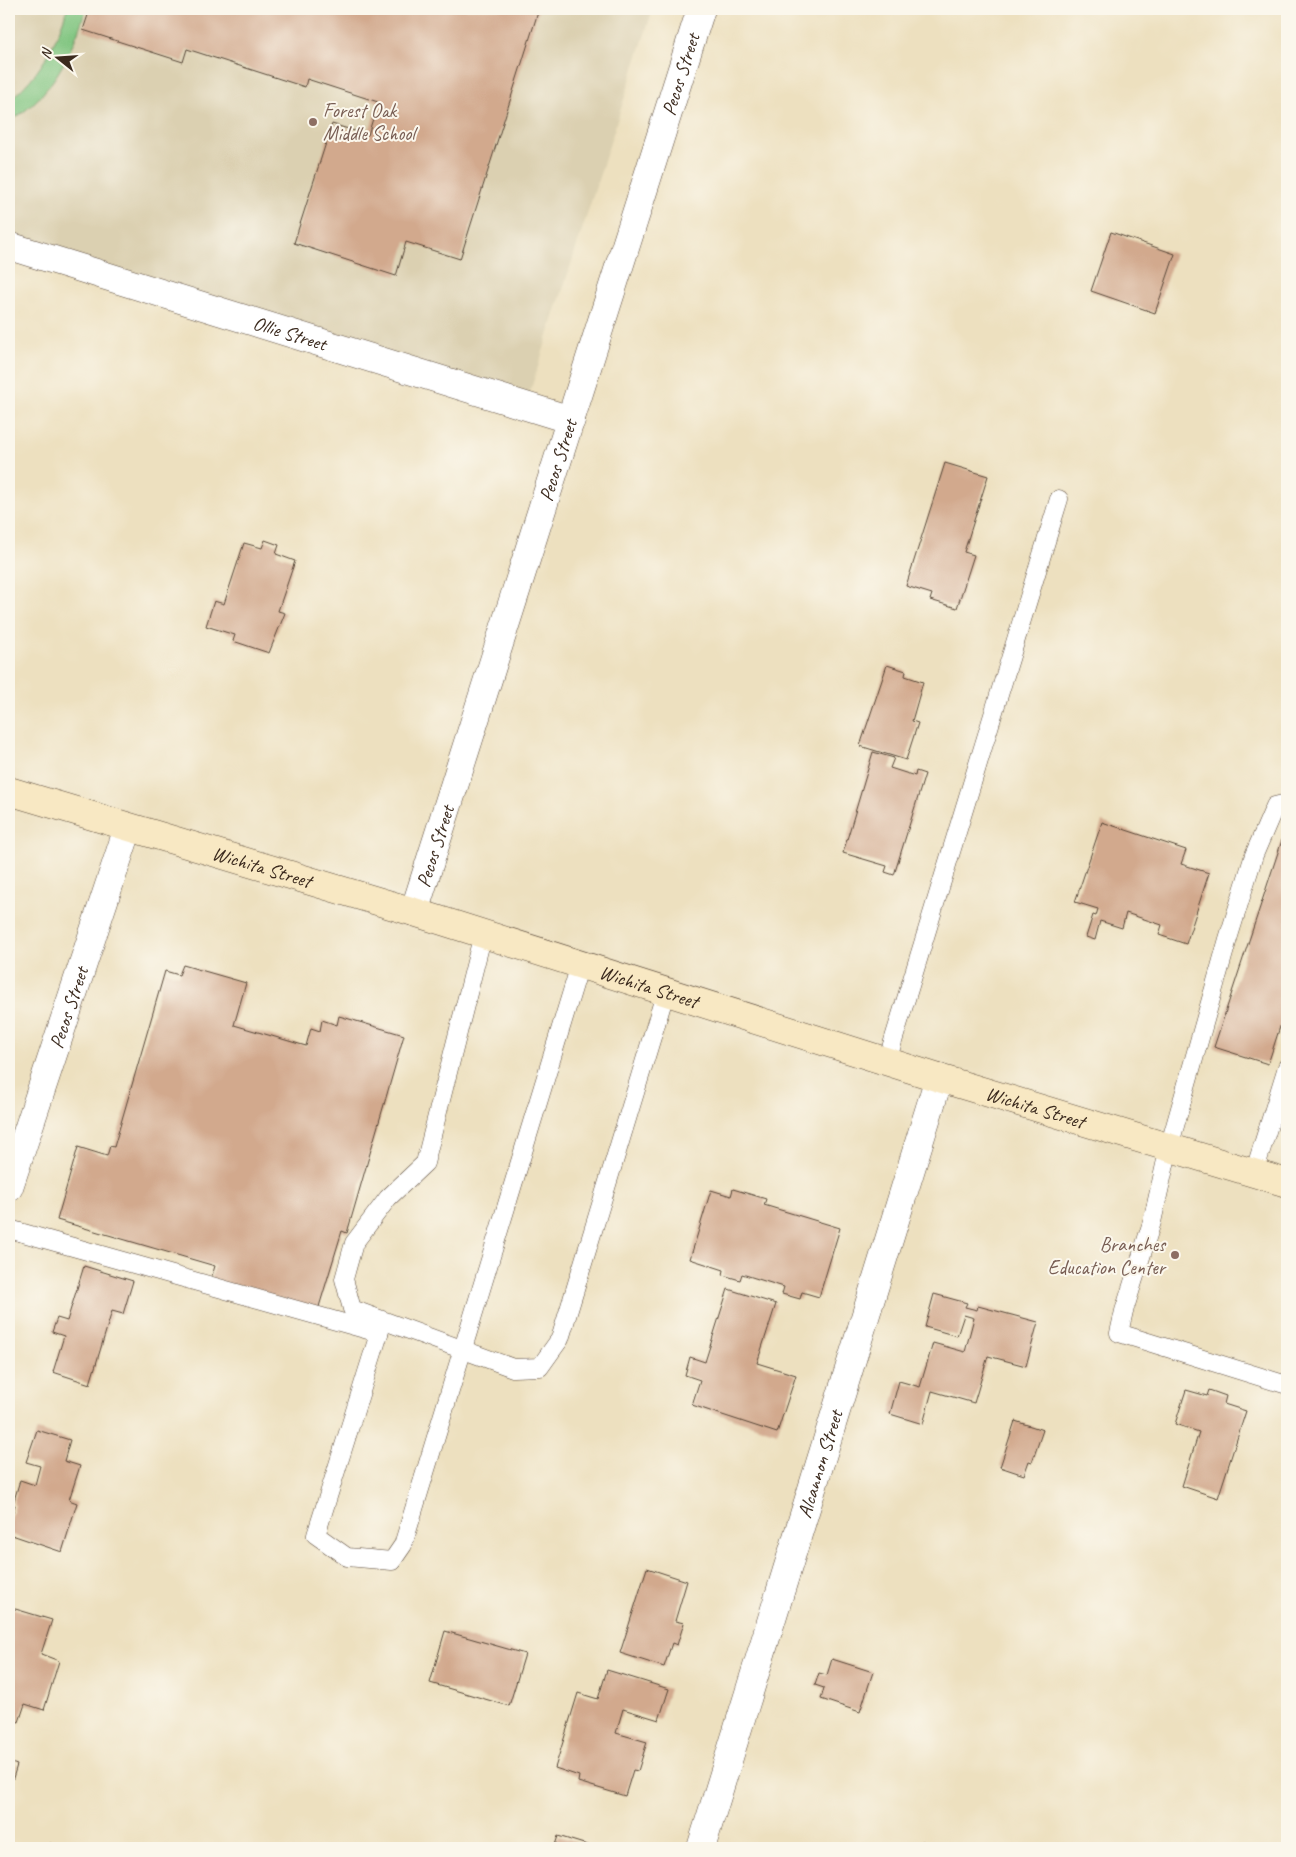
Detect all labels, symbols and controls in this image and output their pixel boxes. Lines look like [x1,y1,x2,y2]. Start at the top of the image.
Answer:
street label: Pecos Street [656,28,706,118]
north arrow [32,32,82,82]
text: N [37,45,56,61]
place label: Forest Oak Middle School [323,98,418,146]
marker: Forest Oak Middle School [307,116,319,128]
street label: Ollie Street [250,310,332,357]
street label: Pecos Street [533,414,583,504]
street label: Pecos Street [411,800,461,890]
street label: Wichita Street [209,840,317,895]
street label: Wichita Street [596,959,704,1015]
street label: Pecos Street [44,962,95,1052]
street label: Wichita Street [983,1081,1091,1135]
place label: Branches Education Center [1048,1232,1167,1280]
marker: Branches Education Center [1169,1249,1181,1261]
street label: Alcannon Street [792,1405,849,1521]

